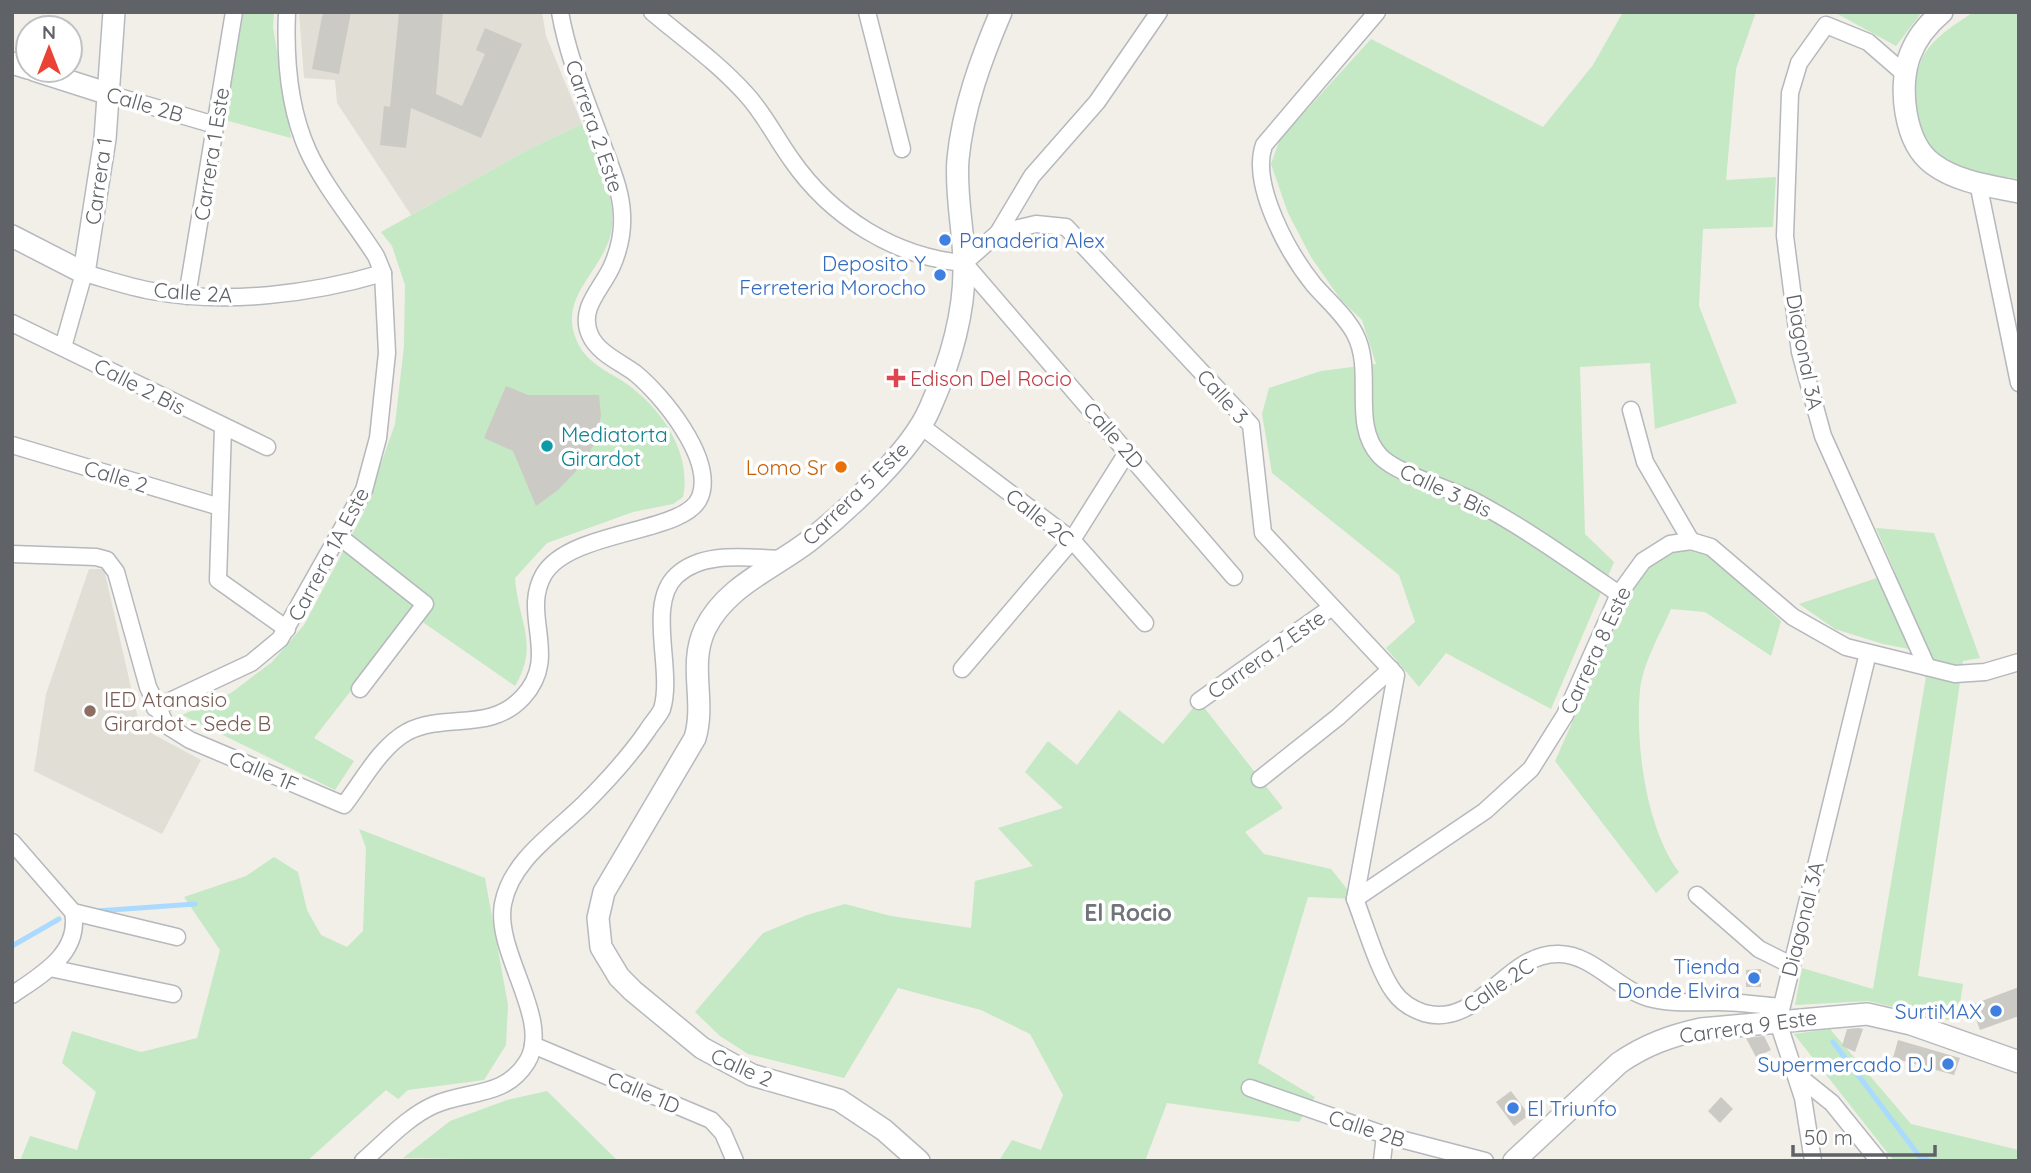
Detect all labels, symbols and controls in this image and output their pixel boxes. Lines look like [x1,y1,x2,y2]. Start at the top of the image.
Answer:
north arrow [14,14,84,84]
text: N [42,20,56,44]
street label: Carrera 2 Este [560,56,630,196]
street label: Calle 2B [104,81,186,127]
street label: Carrera 1 Este [188,86,234,222]
street label: Carrera 1 [79,136,117,226]
place label: Panaderia Alex [959,227,1105,253]
marker: Panaderia Alex [937,232,953,248]
place label: Deposito Y Ferreteria Morocho [739,250,926,300]
marker: Deposito Y Ferreteria Morocho [932,267,948,283]
street label: Calle 2A [153,276,233,308]
street label: Diagonal 3A [1781,292,1829,412]
street label: Calle 2 Bis [90,352,190,420]
street label: Calle 3 [1192,363,1254,429]
place label: Edison Del Rocio [910,365,1072,391]
marker: Edison Del Rocio [888,370,904,386]
street label: Calle 2D [1078,396,1150,474]
place label: Mediatorta Girardot [561,421,668,471]
street label: Carrera 5 Este [796,436,914,550]
marker: Mediatorta Girardot [539,438,555,454]
street label: Calle 2 [81,454,151,498]
place label: Lomo Sr [746,454,827,480]
street label: Calle 3 Bis [1396,457,1496,523]
marker: Lomo Sr [833,459,849,475]
street label: Calle 2C [1001,482,1079,552]
street label: Carrera 1A Este [282,483,374,625]
street label: Carrera 8 Este [1554,582,1636,718]
street label: Carrera 7 Este [1202,604,1330,704]
place label: IED Atanasio Girardot - Sede B [104,686,271,736]
marker: IED Atanasio Girardot - Sede B [82,703,98,719]
street label: Calle 1F [225,745,303,797]
street label: Diagonal 3A [1775,859,1829,979]
district label: El Rocio [1084,898,1172,927]
street label: Calle 2C [1458,952,1538,1018]
place label: Tienda Donde Elvira [1617,953,1740,1003]
marker: Tienda Donde Elvira [1746,970,1762,986]
place label: SurtiMAX [1895,998,1982,1024]
street label: Carrera 9 Este [1678,1003,1818,1049]
marker: SurtiMAX [1988,1003,2004,1019]
street label: Calle 2 [707,1042,777,1092]
place label: Supermercado DJ [1757,1051,1934,1077]
marker: Supermercado DJ [1940,1056,1956,1072]
street label: Calle 1D [604,1065,684,1119]
place label: El Triunfo [1527,1095,1617,1121]
marker: El Triunfo [1505,1100,1521,1116]
street label: Calle 2B [1326,1103,1408,1153]
scale bar [1793,1114,1935,1158]
text: 50 m [1804,1124,1853,1150]

